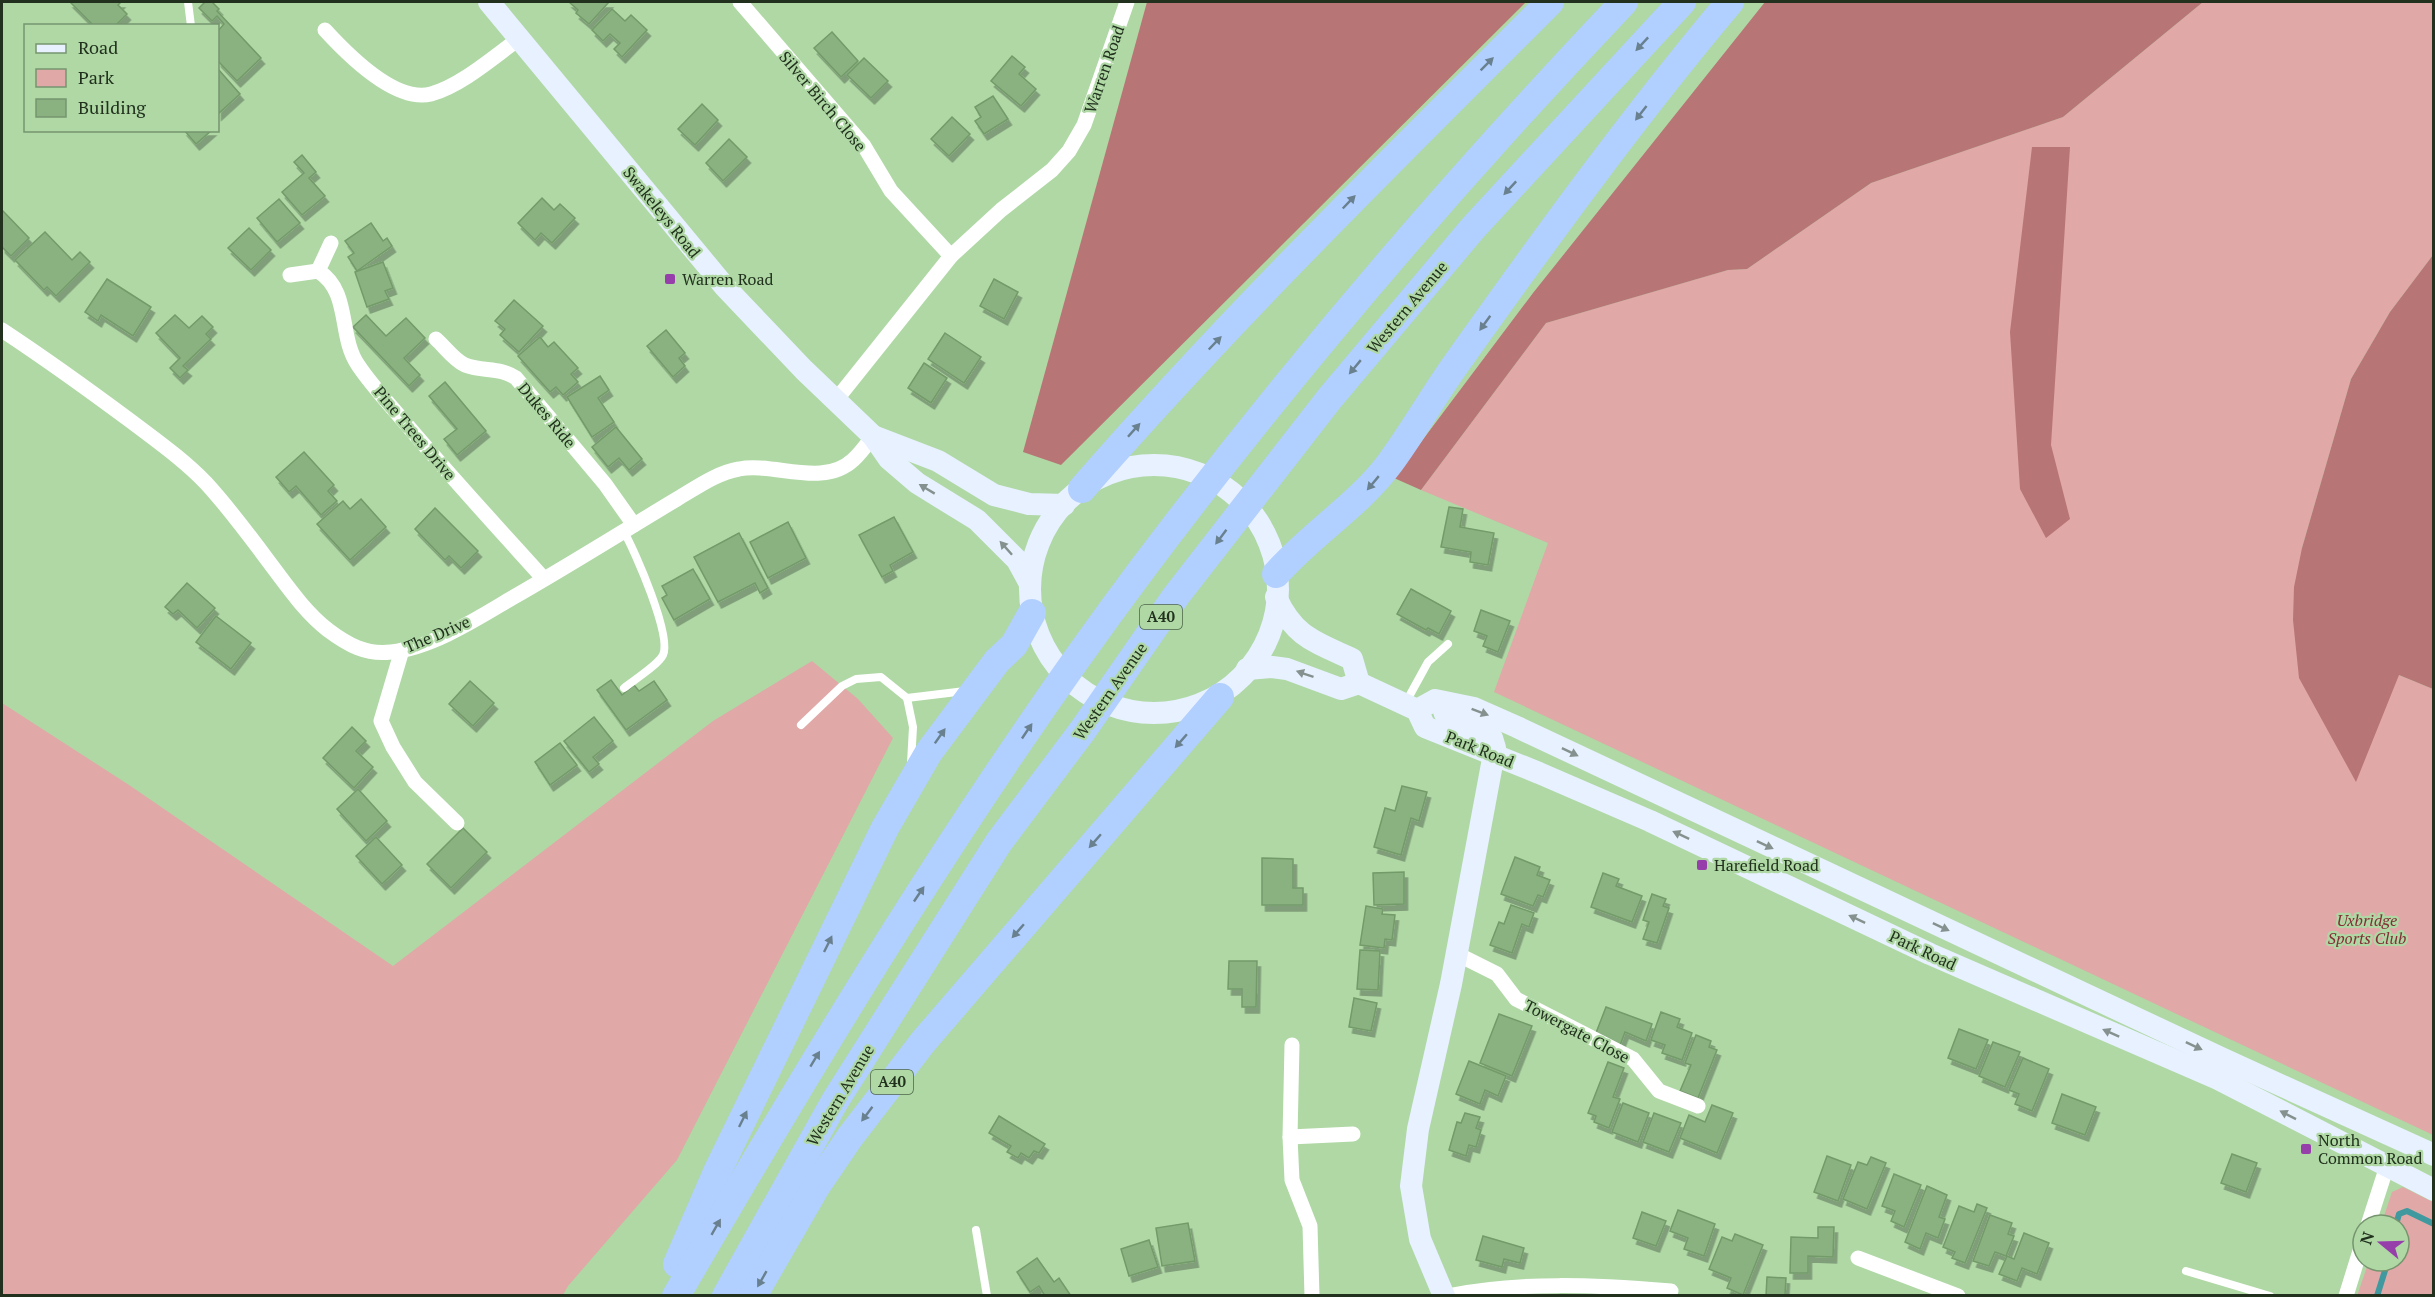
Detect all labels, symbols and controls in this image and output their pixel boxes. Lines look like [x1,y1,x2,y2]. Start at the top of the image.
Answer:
street label: Warren Road [1079,22,1129,116]
legend [24,24,219,132]
text: Road [78,35,118,59]
one-way arrow [1635,37,1649,52]
street label: Silver Birch Close [775,46,871,156]
one-way arrow [1480,58,1494,72]
text: Park [78,65,115,89]
text: Building [78,95,146,119]
one-way arrow [1635,105,1648,121]
street label: Swakeleys Road [618,162,706,262]
one-way arrow [1504,180,1517,195]
one-way arrow [1342,196,1356,210]
street label: Western Avenue [1362,256,1452,358]
place label: Warren Road [682,268,774,290]
marker: Warren Road [663,272,677,286]
one-way arrow [1479,315,1491,331]
one-way arrow [1207,337,1221,351]
one-way arrow [1349,359,1362,375]
street label: Dukes Ride [513,378,581,452]
street label: Pine Trees Drive [369,381,461,485]
one-way arrow [1127,423,1140,438]
one-way arrow [1367,475,1380,490]
one-way arrow [919,484,935,495]
one-way arrow [1216,529,1228,544]
one-way arrow [1000,541,1013,556]
road number: A40 [1140,605,1182,629]
street label: The Drive [401,610,473,658]
street label: Western Avenue [1068,638,1152,744]
one-way arrow [1296,669,1314,679]
one-way arrow [1472,707,1490,717]
one-way arrow [1021,724,1033,740]
street label: Park Road [1443,725,1517,773]
one-way arrow [934,729,946,745]
one-way arrow [1175,733,1188,749]
one-way arrow [1561,746,1579,756]
one-way arrow [1672,831,1689,840]
one-way arrow [1089,833,1102,849]
one-way arrow [1756,840,1773,849]
place label: Harefield Road [1714,854,1819,876]
marker: Harefield Road [1695,858,1709,872]
one-way arrow [913,886,925,902]
park label: Uxbridge Sports Club [2327,909,2407,949]
one-way arrow [1848,914,1865,923]
one-way arrow [1012,923,1025,938]
one-way arrow [1933,923,1950,932]
street label: Park Road [1886,925,1960,975]
one-way arrow [822,935,832,953]
street label: Towergate Close [1520,994,1634,1068]
one-way arrow [2102,1028,2120,1038]
street label: Western Avenue [801,1040,879,1150]
one-way arrow [2186,1041,2203,1050]
one-way arrow [810,1050,820,1067]
road number: A40 [871,1070,913,1094]
one-way arrow [862,1107,874,1122]
one-way arrow [2279,1110,2296,1120]
one-way arrow [738,1111,747,1128]
place label: North Common Road [2318,1129,2422,1169]
marker: North Common Road [2299,1142,2313,1156]
north arrow [2351,1213,2411,1273]
one-way arrow [711,1219,722,1235]
text: N [2354,1229,2379,1247]
one-way arrow [757,1271,768,1287]

